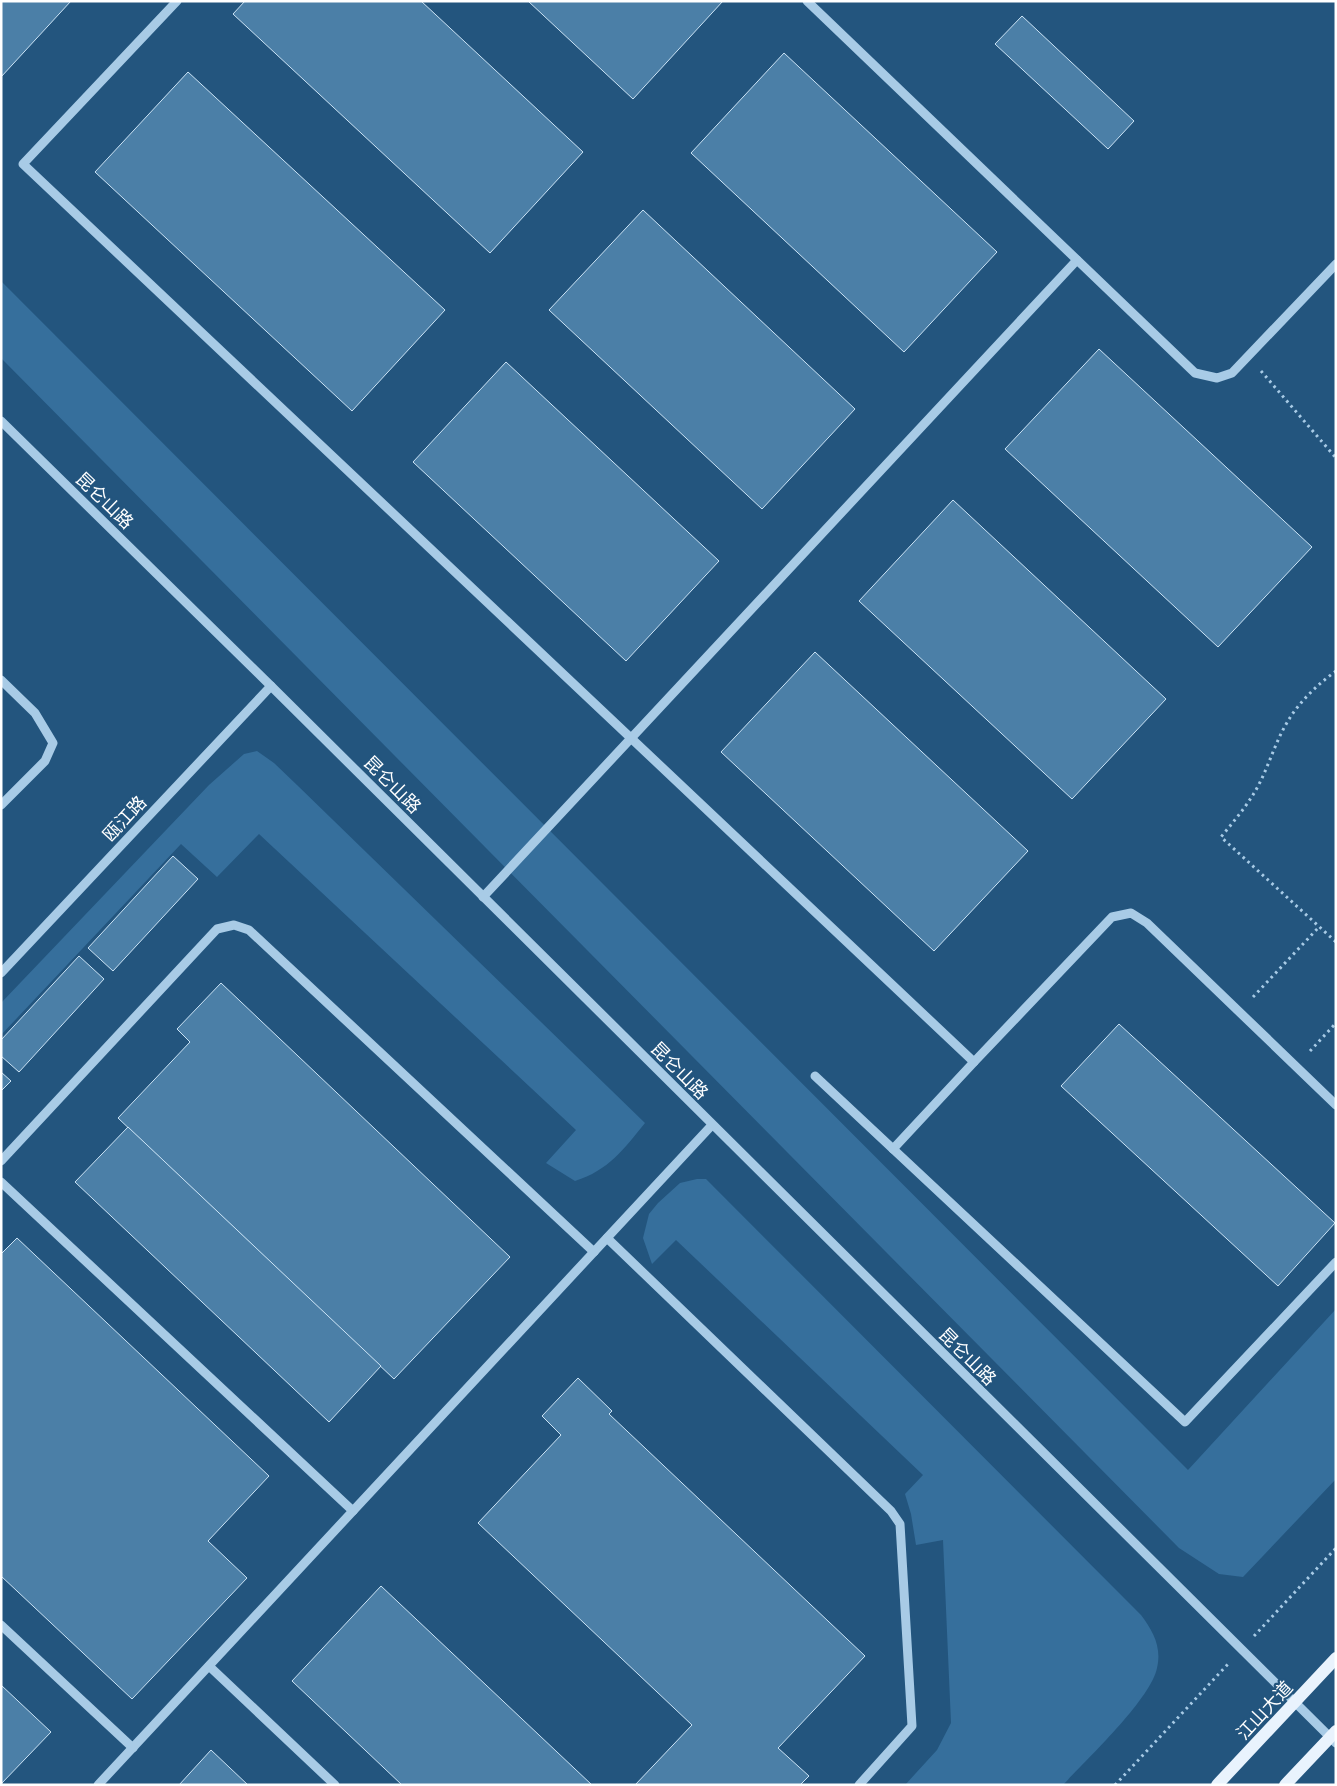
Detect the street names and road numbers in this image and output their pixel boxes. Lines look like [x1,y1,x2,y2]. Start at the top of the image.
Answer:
street label: 昆仑山路 [71,467,139,533]
street label: 昆仑山路 [360,751,426,817]
street label: 瓯江路 [98,791,150,845]
street label: 昆仑山路 [647,1037,713,1103]
street label: 昆仑山路 [935,1323,1001,1389]
street label: 江山大道 [1231,1676,1297,1744]

